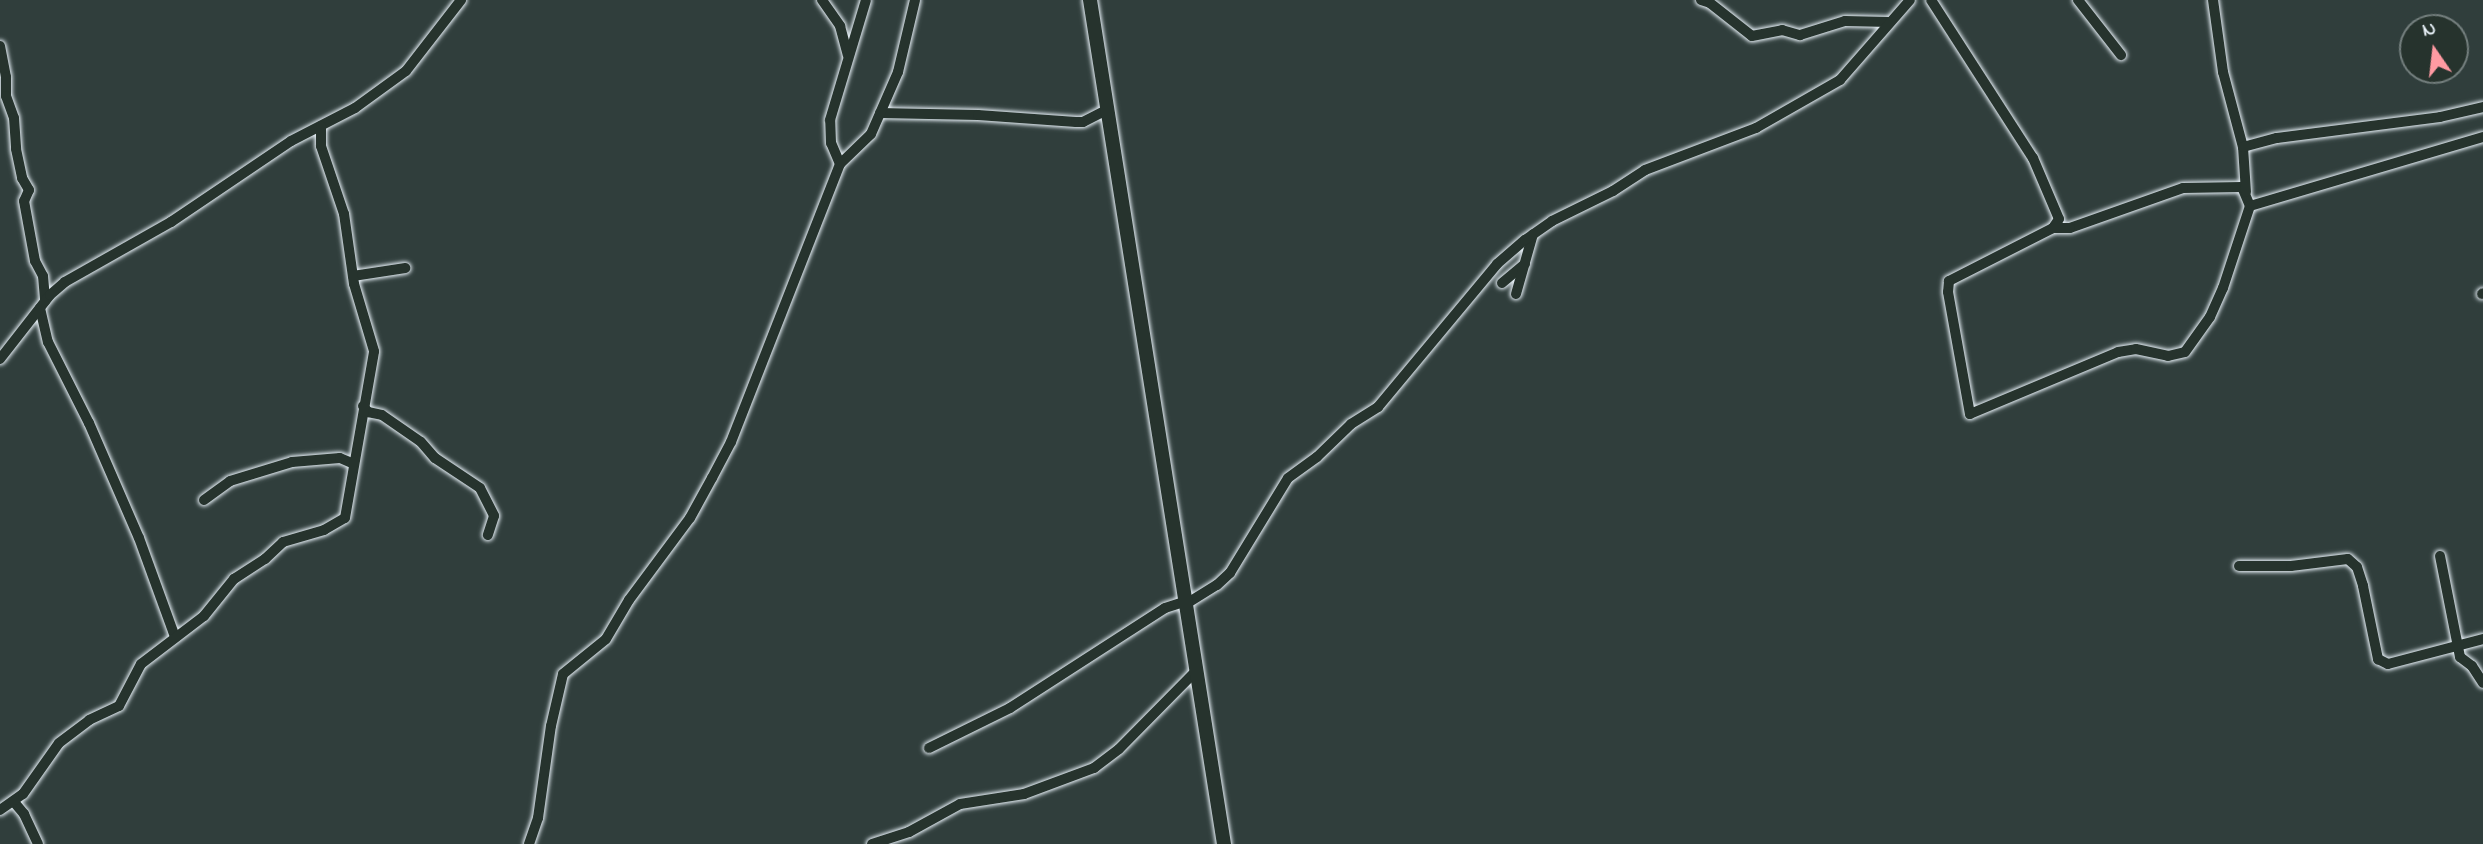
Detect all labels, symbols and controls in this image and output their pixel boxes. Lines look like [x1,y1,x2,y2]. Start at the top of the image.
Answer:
north arrow [2399,14,2469,84]
text: N [2420,15,2439,45]

